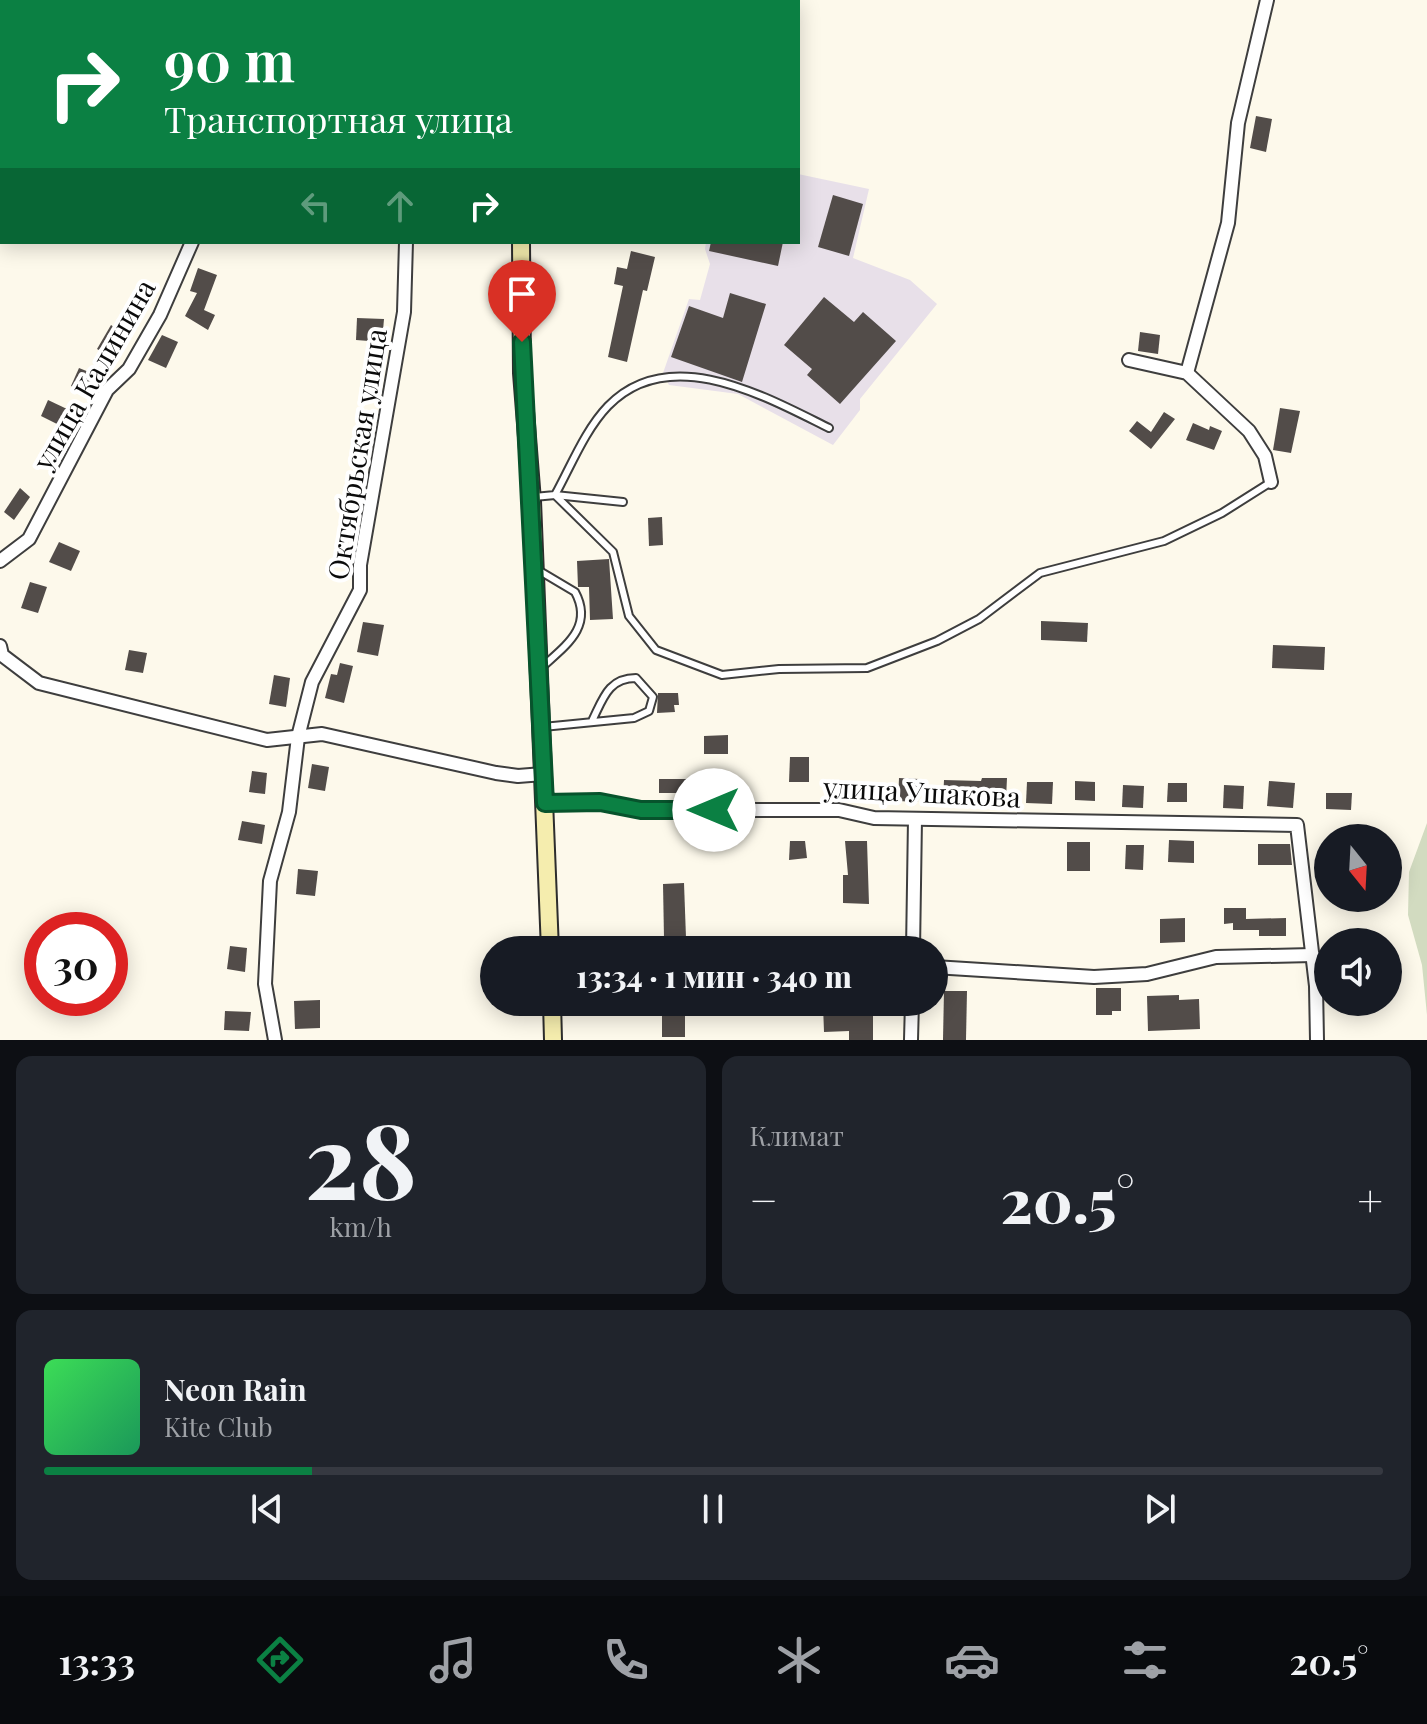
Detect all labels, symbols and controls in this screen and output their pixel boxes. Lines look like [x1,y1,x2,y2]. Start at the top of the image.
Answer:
text: 90 m [164,22,295,97]
icon: right [32,32,136,136]
text: Транспортная улица [164,94,513,142]
icon: left [294,184,338,228]
icon: ahead [378,184,422,228]
icon: right [462,184,506,228]
pin [488,260,556,342]
street label: улица Калинина [23,272,163,477]
icon: arrive [500,272,544,316]
street label: Октябрьская улица [318,326,394,582]
street label: улица Ушакова [821,767,1022,815]
position arrow [672,768,756,852]
north arrow [1314,824,1402,912]
map controls [1314,824,1402,1016]
speed limit sign: 30 [24,912,128,1016]
button: sound [1314,928,1402,1016]
text: 13:34 · 1 мин · 340 m [576,956,852,996]
text: 28 [304,1087,417,1226]
text: Климат [750,1118,844,1153]
text: 20.5° [1001,1158,1135,1238]
text: − [750,1169,778,1228]
text: + [1357,1169,1383,1228]
text: km/h [330,1209,392,1244]
text: Neon Rain [164,1369,307,1409]
text: Kite Club [164,1409,273,1444]
icon: previous [245,1487,289,1531]
icon: pause [691,1487,735,1531]
icon: next [1138,1487,1182,1531]
icon: directions [252,1632,308,1688]
icon: music [425,1632,481,1688]
icon: phone [598,1632,654,1688]
icon: climate [771,1632,827,1688]
icon: car [944,1632,1000,1688]
icon: filters [1117,1632,1173,1688]
text: 13:33 [58,1636,135,1684]
text: 20.5° [1290,1636,1368,1684]

